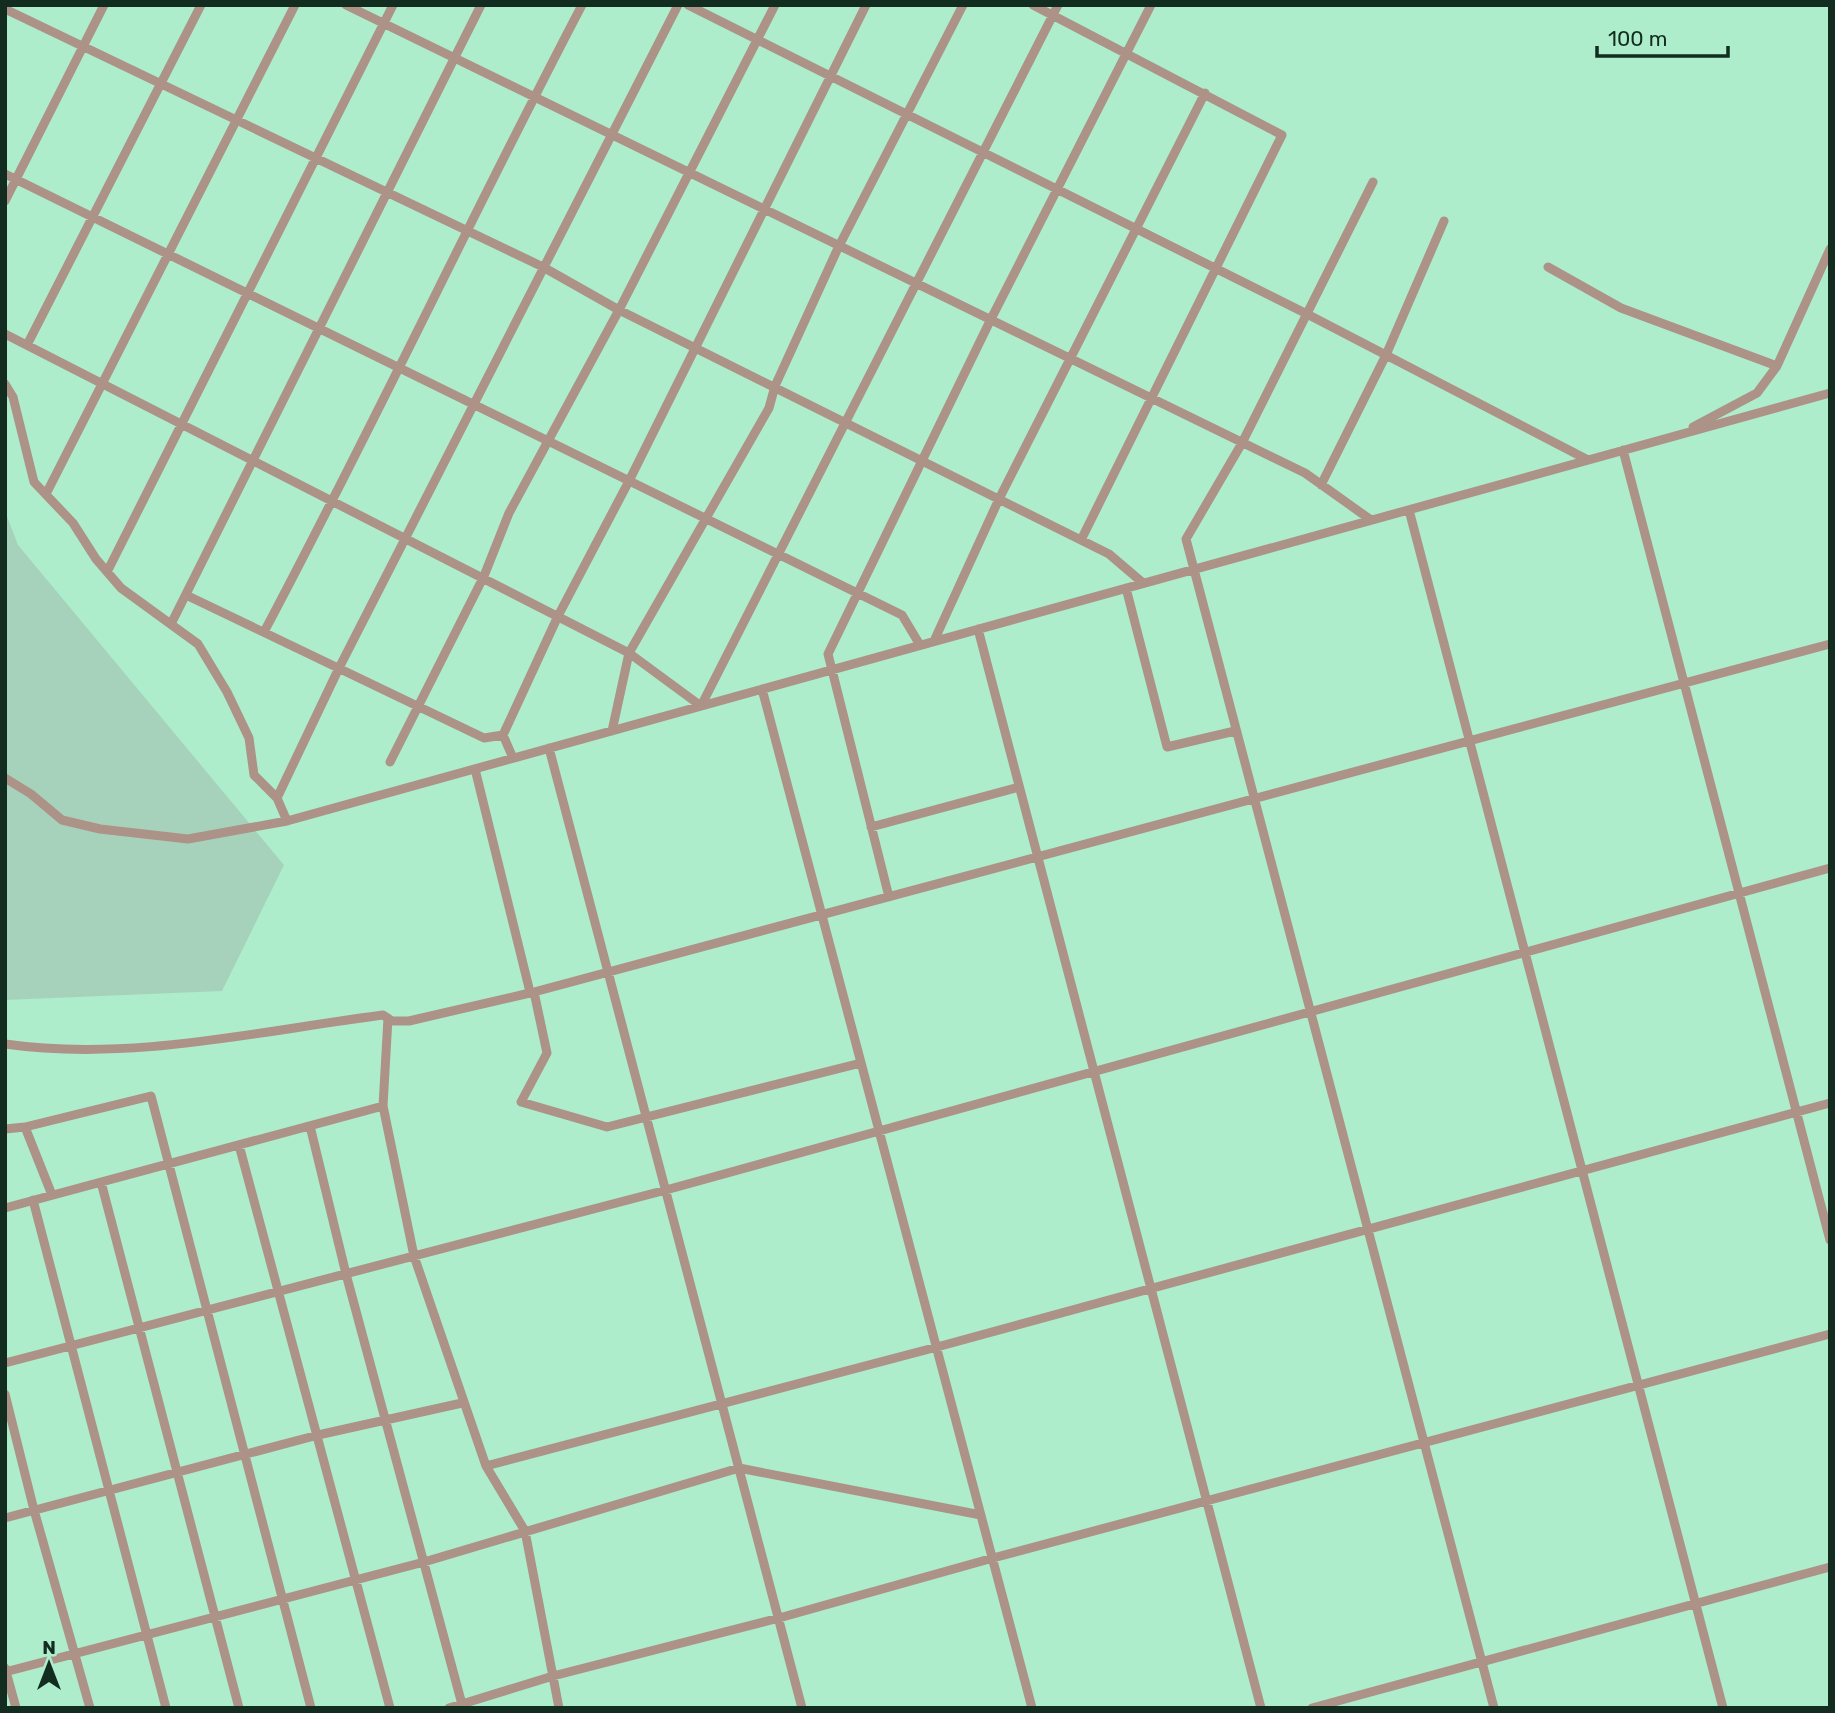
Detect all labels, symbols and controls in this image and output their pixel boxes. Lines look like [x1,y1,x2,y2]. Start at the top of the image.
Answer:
scale bar [1597,14,1728,58]
text: 100 m [1608,26,1667,51]
north arrow [14,1629,84,1699]
text: N [42,1636,56,1659]

